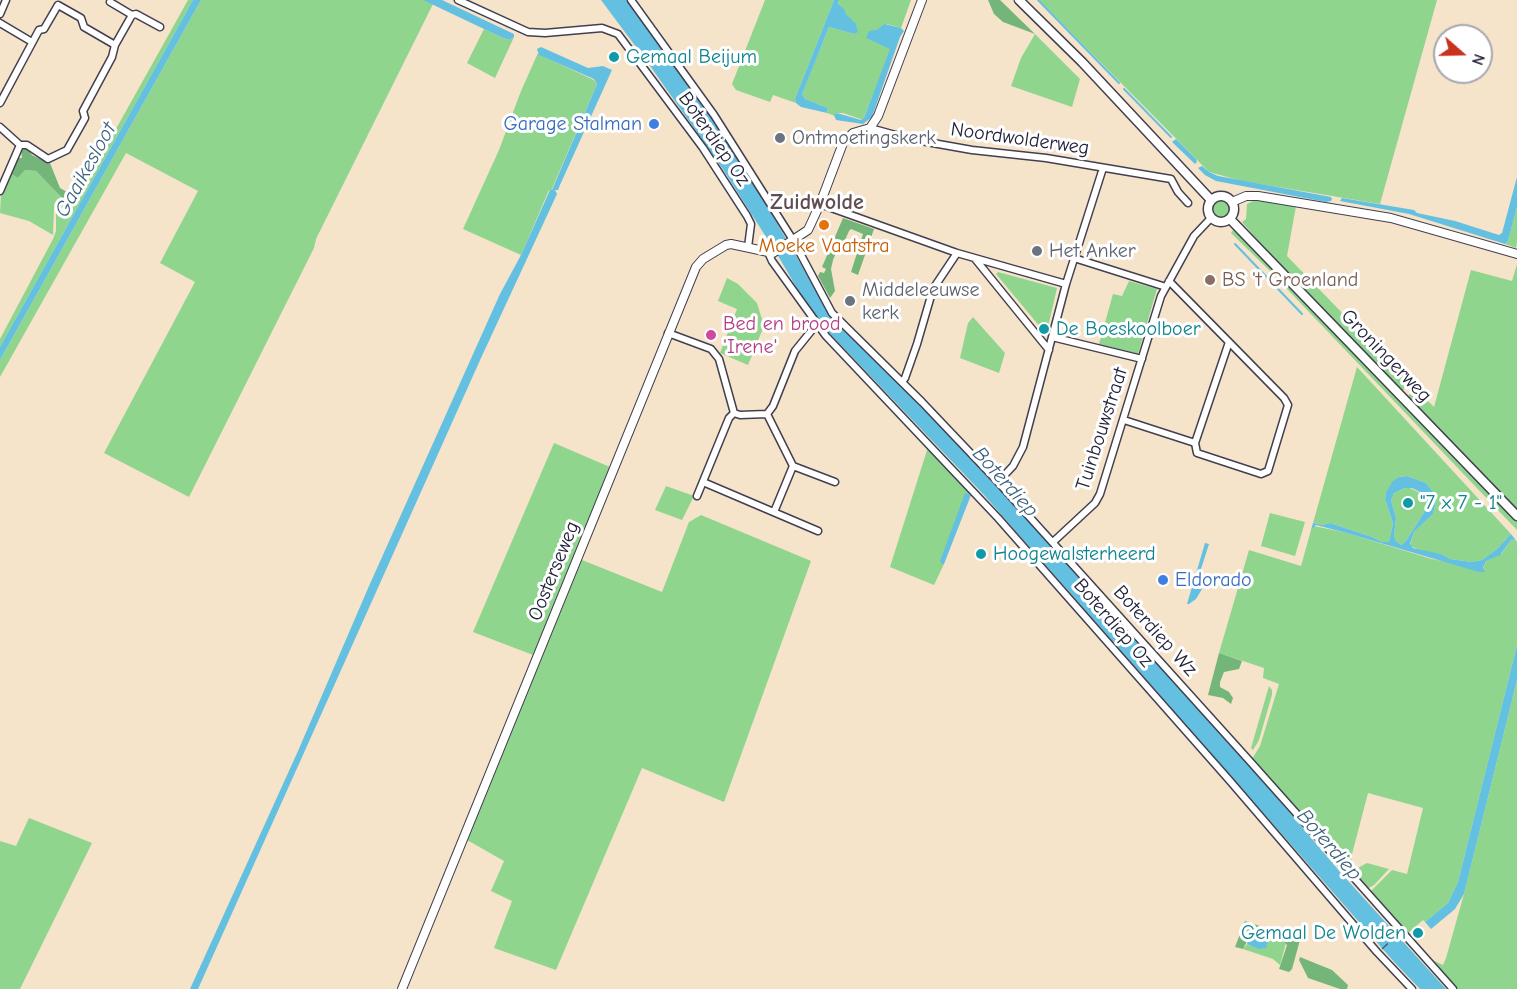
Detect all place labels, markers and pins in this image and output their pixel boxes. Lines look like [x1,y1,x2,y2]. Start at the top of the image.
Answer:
place label: Gemaal Beijum [626,45,757,69]
marker: Gemaal Beijum [607,50,621,64]
place label: Garage Stalman [503,112,642,136]
marker: Garage Stalman [647,117,661,131]
place label: Ontmoetingskerk [792,126,936,150]
marker: Ontmoetingskerk [773,131,787,145]
marker: Moeke Vaatstra [817,218,831,232]
place label: Moeke Vaatstra [758,234,890,258]
place label: Het Anker [1049,239,1136,263]
marker: Het Anker [1030,244,1044,258]
place label: BS 't Groenland [1222,268,1358,292]
marker: BS 't Groenland [1203,273,1217,287]
place label: Middeleeuwse kerk [862,278,979,325]
marker: Middeleeuwse kerk [843,294,857,308]
place label: Bed en brood 'Irene' [723,312,841,359]
place label: De Boeskoolboer [1056,317,1201,341]
marker: De Boeskoolboer [1037,322,1051,336]
marker: Bed en brood 'Irene' [704,328,718,342]
place label: "7 x 7 - 1" [1420,491,1502,515]
marker: "7 x 7 - 1" [1401,496,1415,510]
place label: Hoogewalsterheerd [993,542,1156,566]
marker: Hoogewalsterheerd [974,547,988,561]
place label: Eldorado [1175,568,1252,592]
marker: Eldorado [1156,573,1170,587]
place label: Gemaal De Wolden [1241,921,1406,945]
marker: Gemaal De Wolden [1411,926,1425,940]

